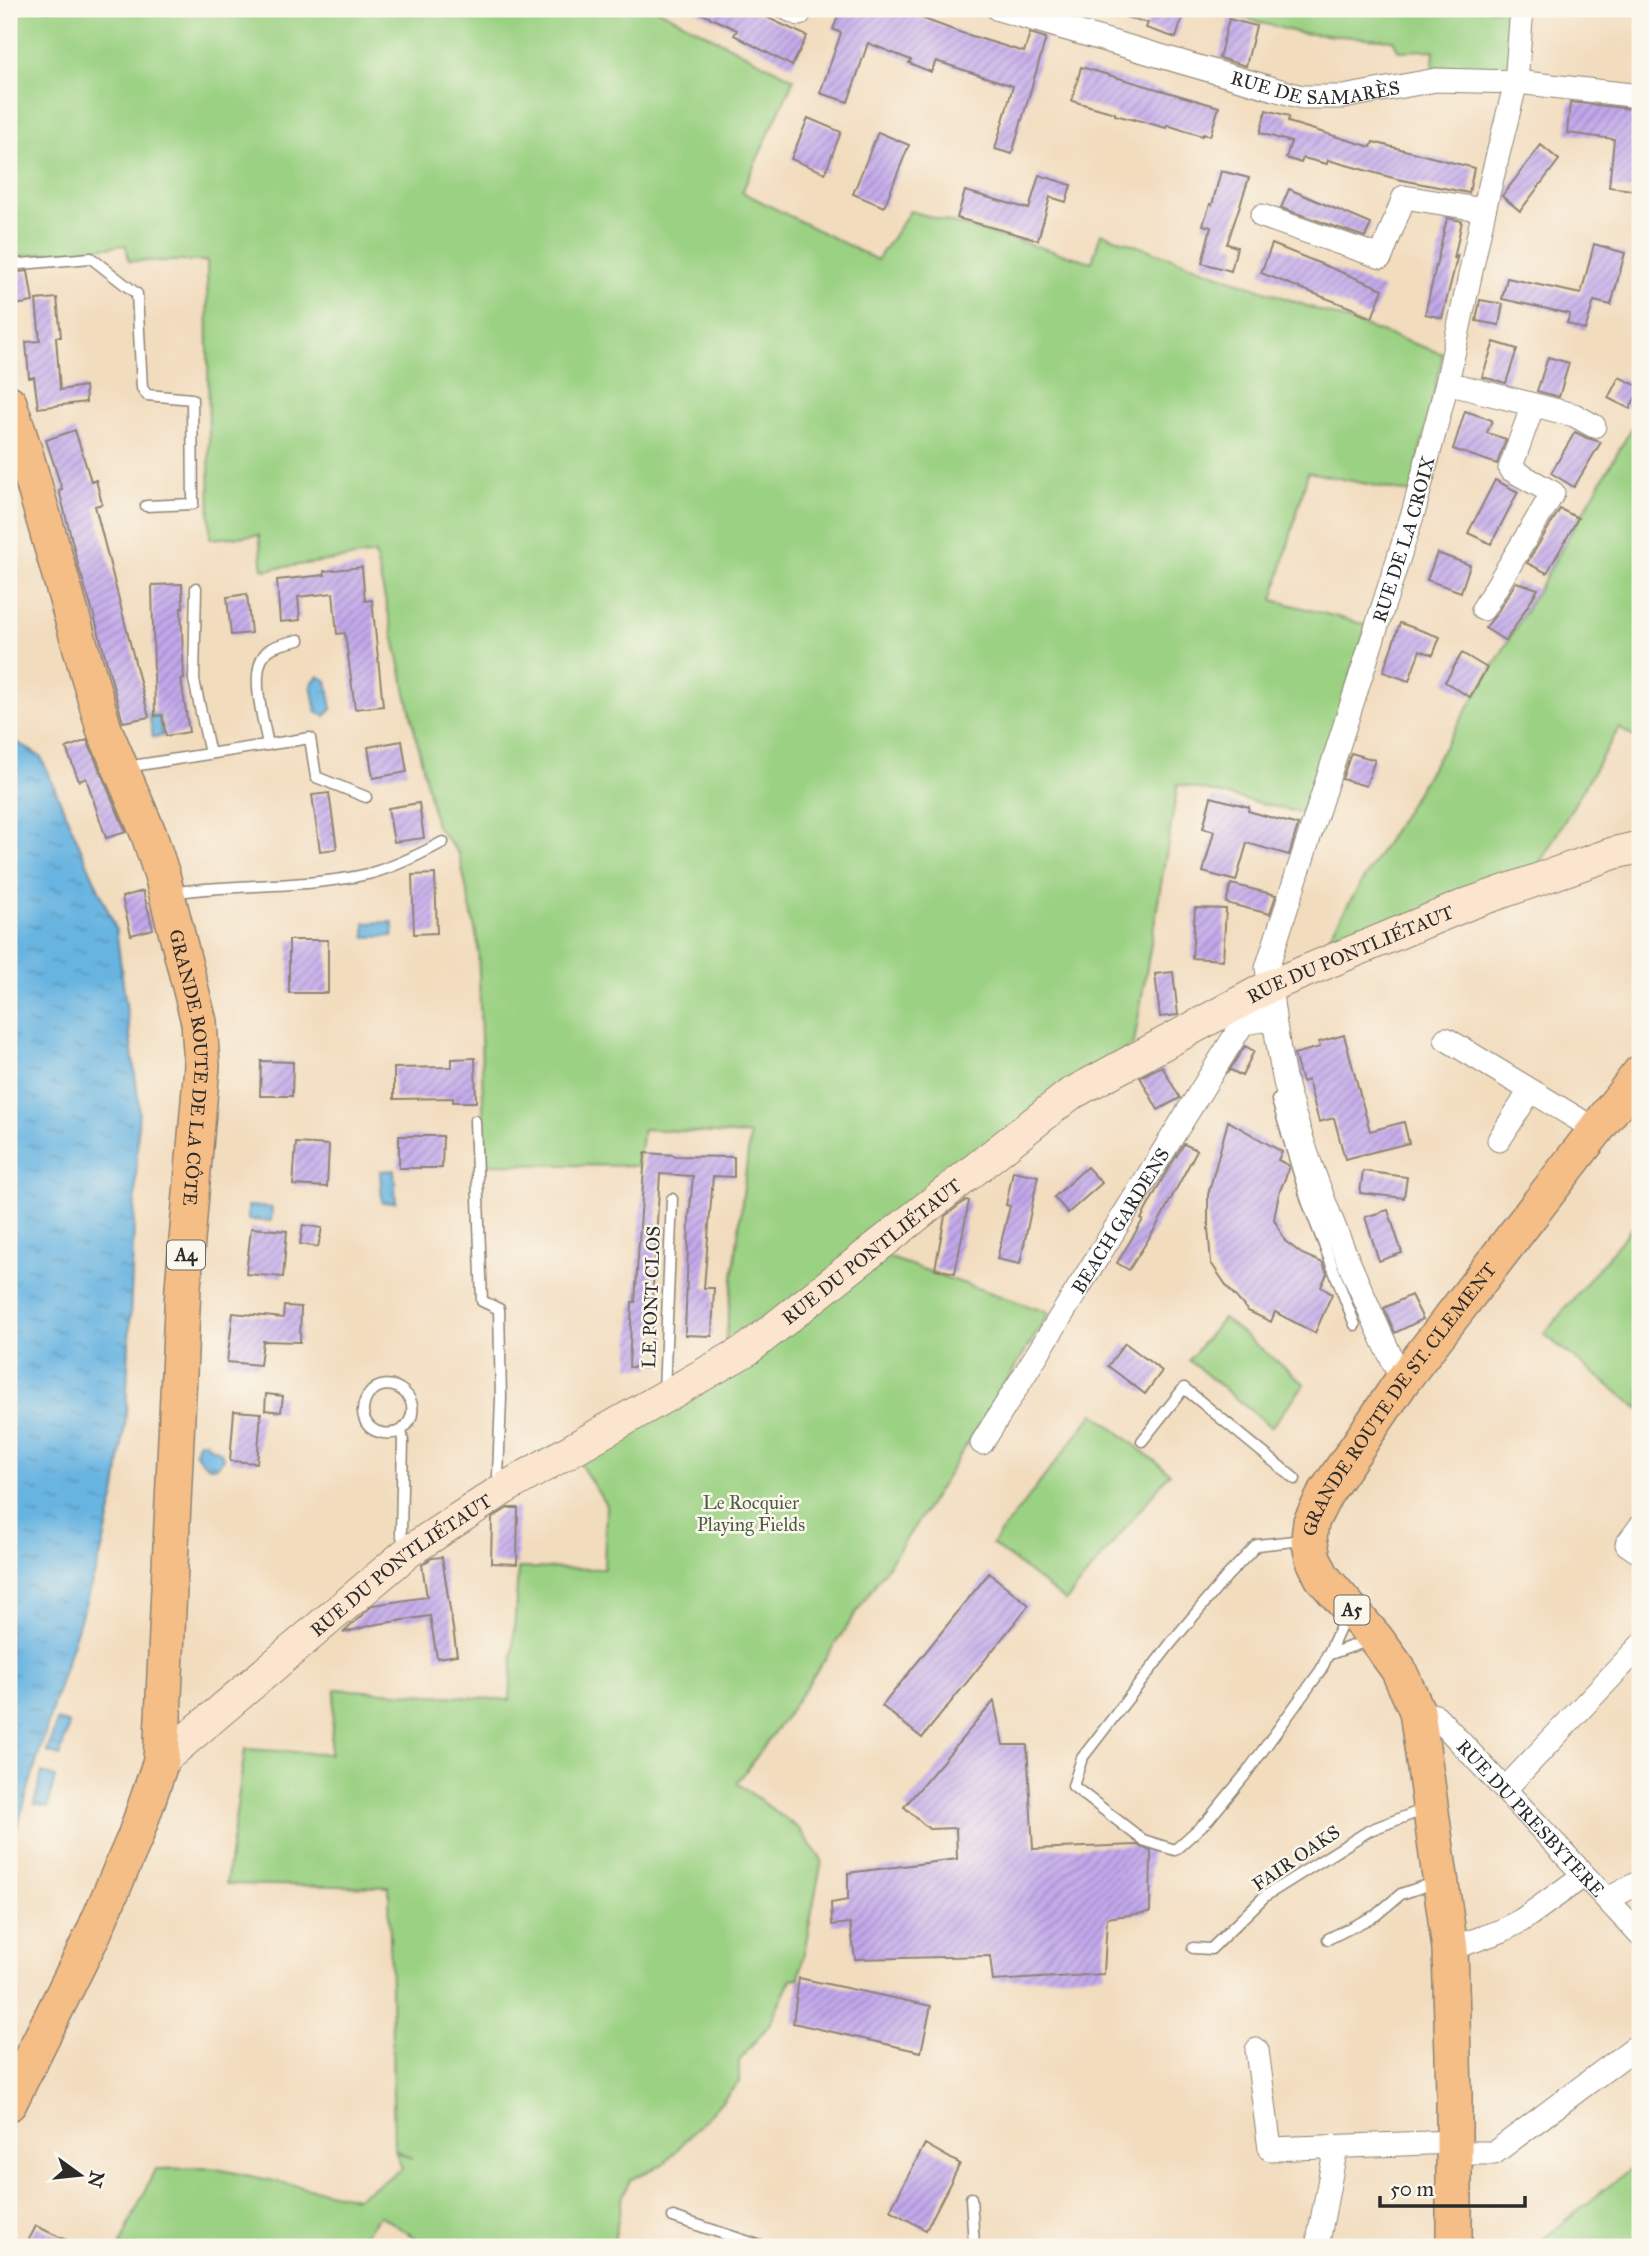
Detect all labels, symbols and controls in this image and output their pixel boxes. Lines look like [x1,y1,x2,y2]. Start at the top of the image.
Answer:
street label: RUE DE SAMARÈS [1228,66,1402,109]
street label: RUE DE LA CROIX [1367,453,1439,625]
street label: RUE DU PONTLIÉTAUT [1243,900,1457,1008]
street label: GRANDE ROUTE DE LA CÔTE [165,927,214,1207]
street label: BEACH GARDENS [1066,1143,1174,1298]
street label: RUE DU PONTLIÉTAUT [777,1173,966,1329]
street label: LE PONT CLOS [637,1225,665,1369]
road number: A4 [167,1240,205,1270]
street label: GRANDE ROUTE DE ST. CLEMENT [1298,1258,1501,1537]
street label: RUE DU PONTLIÉTAUT [305,1489,496,1641]
park label: Le Rocquier Playing Fields [697,1491,805,1537]
road number: A5 [1334,1596,1370,1624]
street label: RUE DU PRESBYTERE [1452,1735,1610,1902]
street label: FAIR OAKS [1248,1820,1344,1896]
north arrow [46,2140,116,2210]
scale bar [1380,2165,1525,2209]
text: N [83,2169,109,2190]
text: 50 m [1390,2176,1435,2202]

